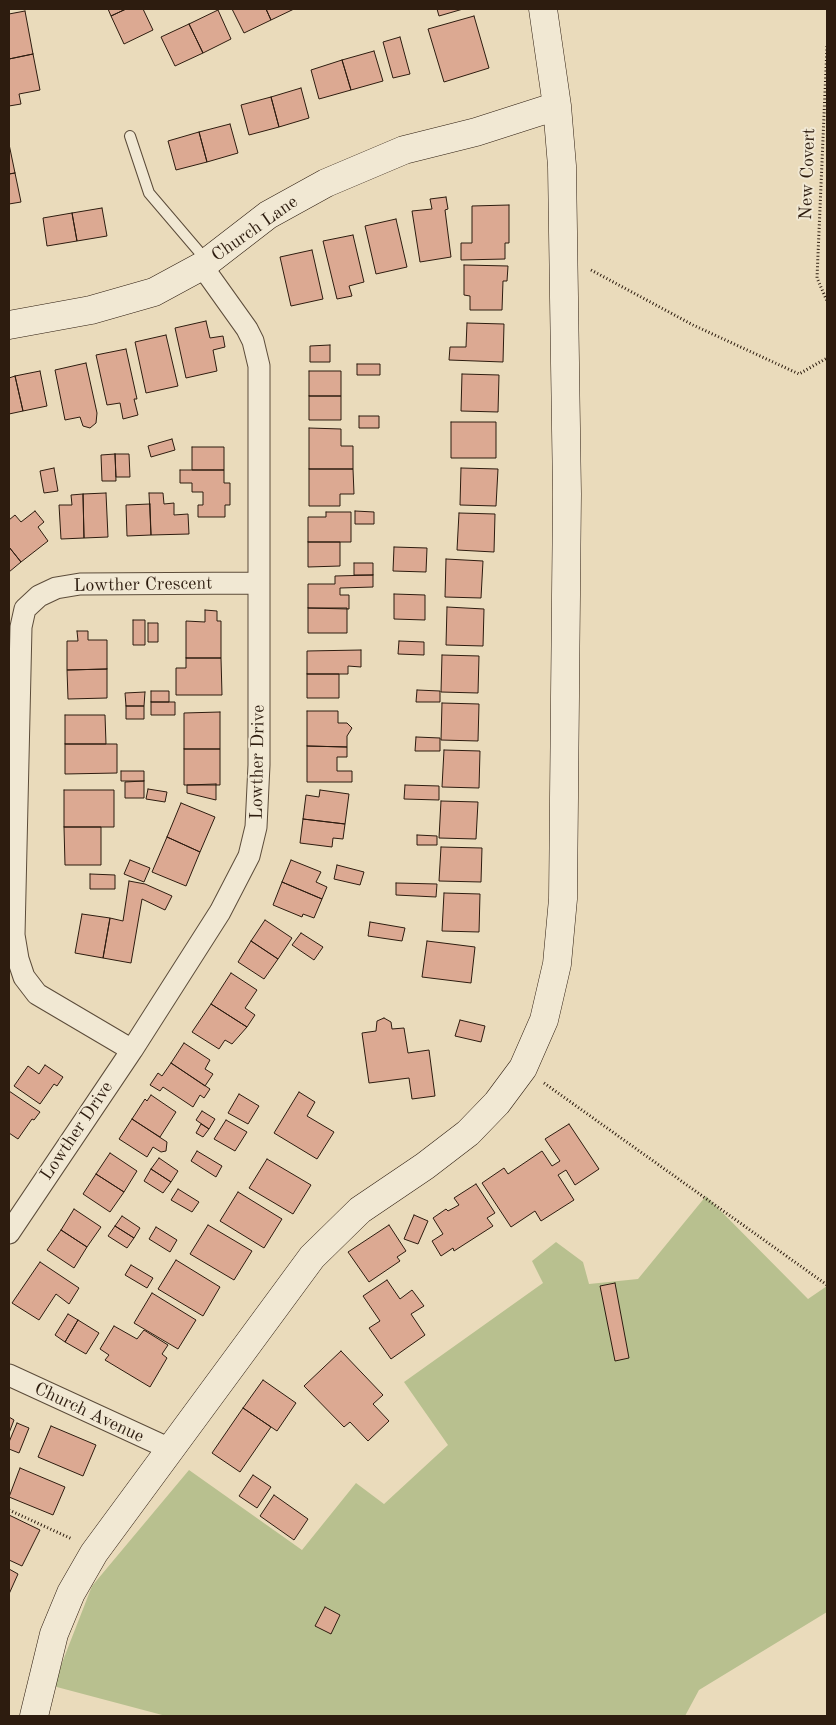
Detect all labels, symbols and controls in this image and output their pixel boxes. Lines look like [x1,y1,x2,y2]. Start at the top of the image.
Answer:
street label: New Covert [796,128,820,220]
street label: Church Lane [208,191,302,267]
street label: Lowther Crescent [73,573,213,597]
street label: Lowther Drive [246,704,270,820]
street label: Lowther Drive [36,1077,118,1185]
street label: Church Avenue [31,1378,147,1448]

